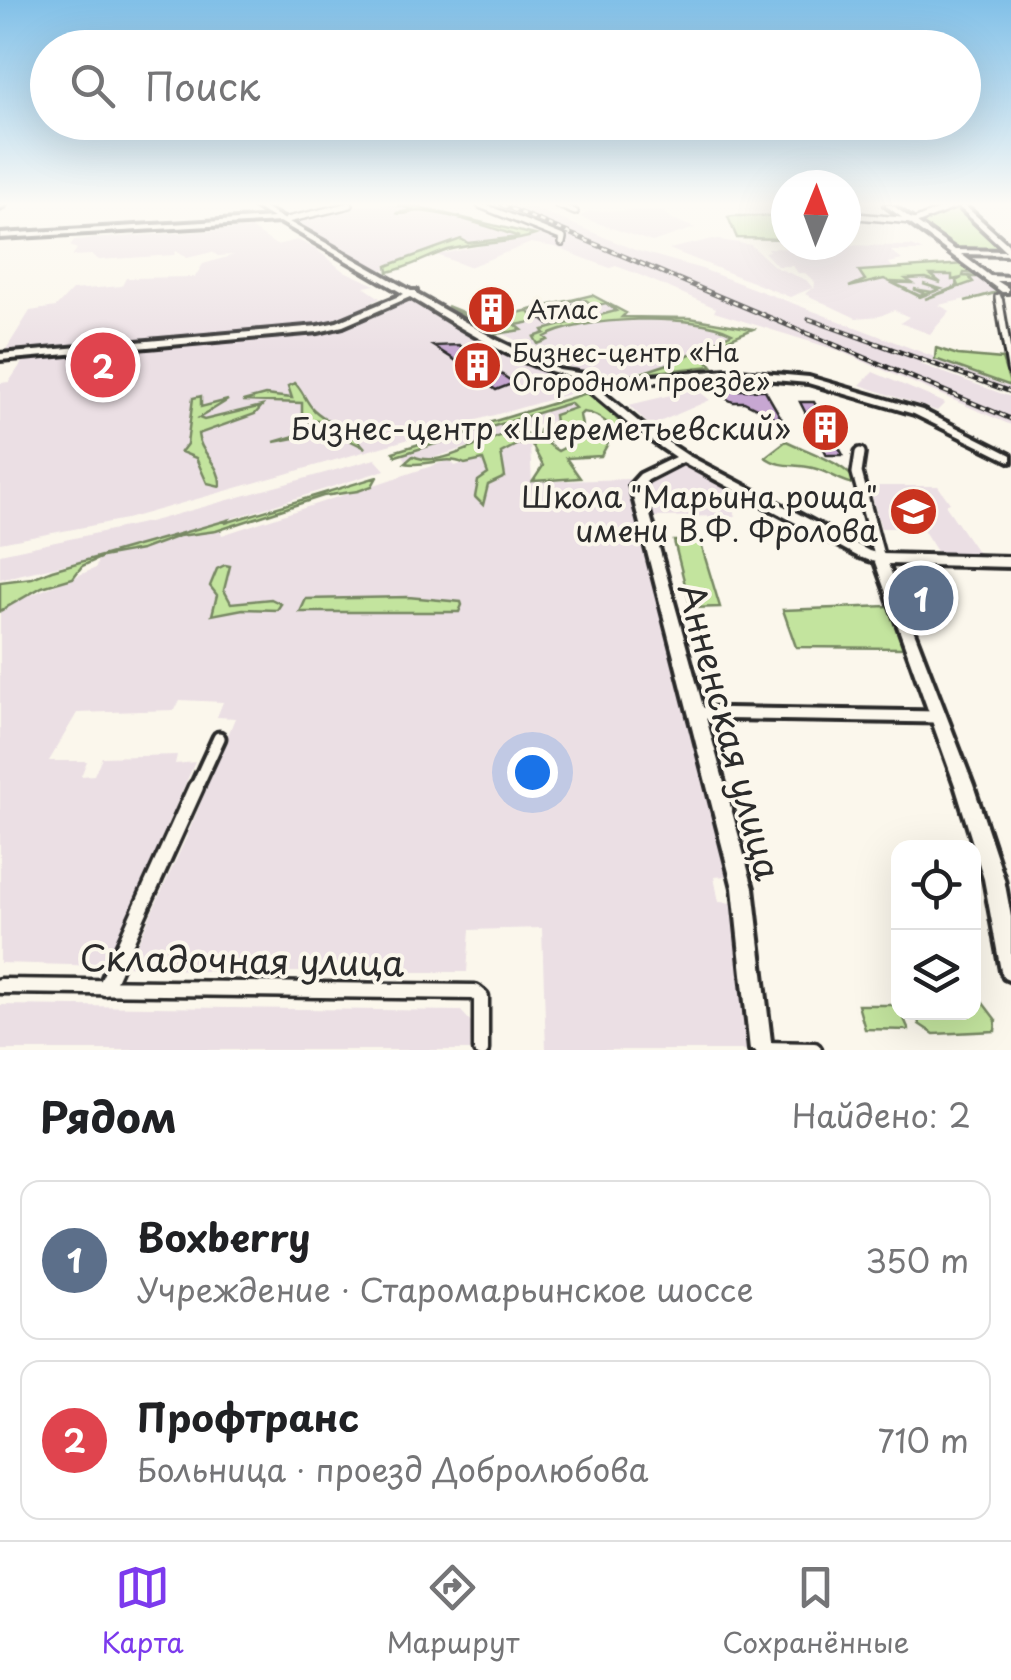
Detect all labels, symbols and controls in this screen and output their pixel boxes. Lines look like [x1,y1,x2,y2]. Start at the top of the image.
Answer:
search box [30,30,981,140]
text: Поиск [145,57,260,114]
icon: search [65,58,120,113]
north arrow [771,170,861,260]
building icon: Атлас [466,283,518,335]
place label: Атлас [527,290,598,328]
pin: 2 [70,328,136,402]
place label: Бизнес-центр «На Огородном проезде» [512,333,770,400]
building icon: Бизнес-центр «На Огородном проезде» [451,340,503,392]
building icon: Бизнес-центр «Шереметьевский» [800,401,852,453]
place label: Бизнес-центр «Шереметьевский» [291,405,791,450]
place label: Школа "Марьина роща" имени В.Ф. Фролова [521,473,878,552]
school or university icon: Школа "Марьина роща" имени В.Ф. Фролова [887,486,939,538]
pin: 1 [888,560,954,636]
street label: Анненская улица [666,576,796,886]
your location [507,747,558,798]
map controls [891,840,981,1020]
button: locate [891,840,981,930]
street label: Складочная улица [79,930,405,988]
button: layers [891,930,981,1020]
text: Рядом [40,1084,177,1147]
text: Найдено: 2 [792,1091,971,1139]
text: Boxberry [137,1208,311,1265]
text: 1 [67,1236,82,1284]
text: 350 m [865,1236,969,1284]
text: Учреждение · Старомарьинское шоссе [137,1265,753,1313]
text: Профтранс [137,1388,359,1445]
text: 2 [63,1416,86,1464]
text: 710 m [877,1416,969,1464]
text: Больница · проезд Добролюбова [137,1445,649,1493]
tab: Карта [102,1560,184,1663]
tab: Маршрут [387,1560,519,1663]
tab: Сохранённые [722,1560,909,1663]

